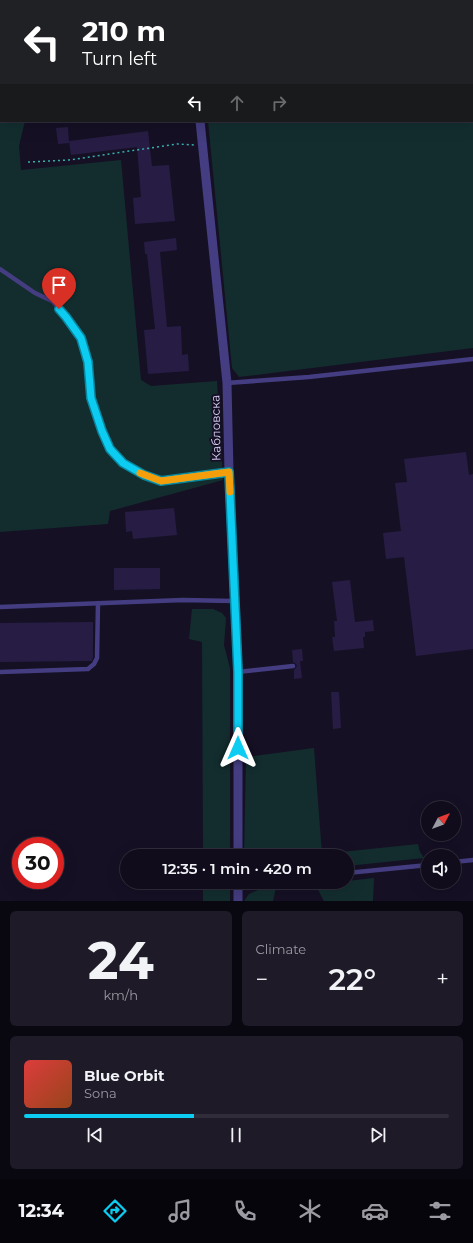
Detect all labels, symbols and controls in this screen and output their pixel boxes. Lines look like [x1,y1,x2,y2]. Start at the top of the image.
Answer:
text: 210 m [82,14,166,48]
icon: left [16,16,68,68]
text: Turn left [82,48,157,70]
icon: left [184,92,206,114]
icon: ahead [226,92,248,114]
icon: right [268,92,290,114]
pin [42,268,76,309]
icon: arrive [48,274,70,296]
street label: Кабловска [207,395,224,461]
position arrow [217,727,259,769]
north arrow [421,801,461,841]
map controls [421,801,461,889]
speed limit sign: 30 [12,837,64,889]
button: sound [421,849,461,889]
text: 12:35 · 1 min · 420 m [162,859,312,878]
text: 24 [88,929,154,992]
text: Climate [256,941,306,957]
text: 22° [329,961,376,998]
text: − [256,966,268,993]
text: + [436,966,449,993]
text: km/h [103,987,138,1003]
text: Blue Orbit [84,1066,164,1085]
text: Sona [84,1085,117,1101]
icon: previous [84,1124,106,1146]
icon: pause [225,1124,247,1146]
icon: next [367,1124,389,1146]
icon: directions [101,1197,129,1225]
icon: music [166,1197,194,1225]
icon: phone [231,1197,259,1225]
icon: climate [296,1197,324,1225]
icon: car [361,1197,389,1225]
icon: filters [426,1197,454,1225]
text: 12:34 [19,1200,64,1222]

